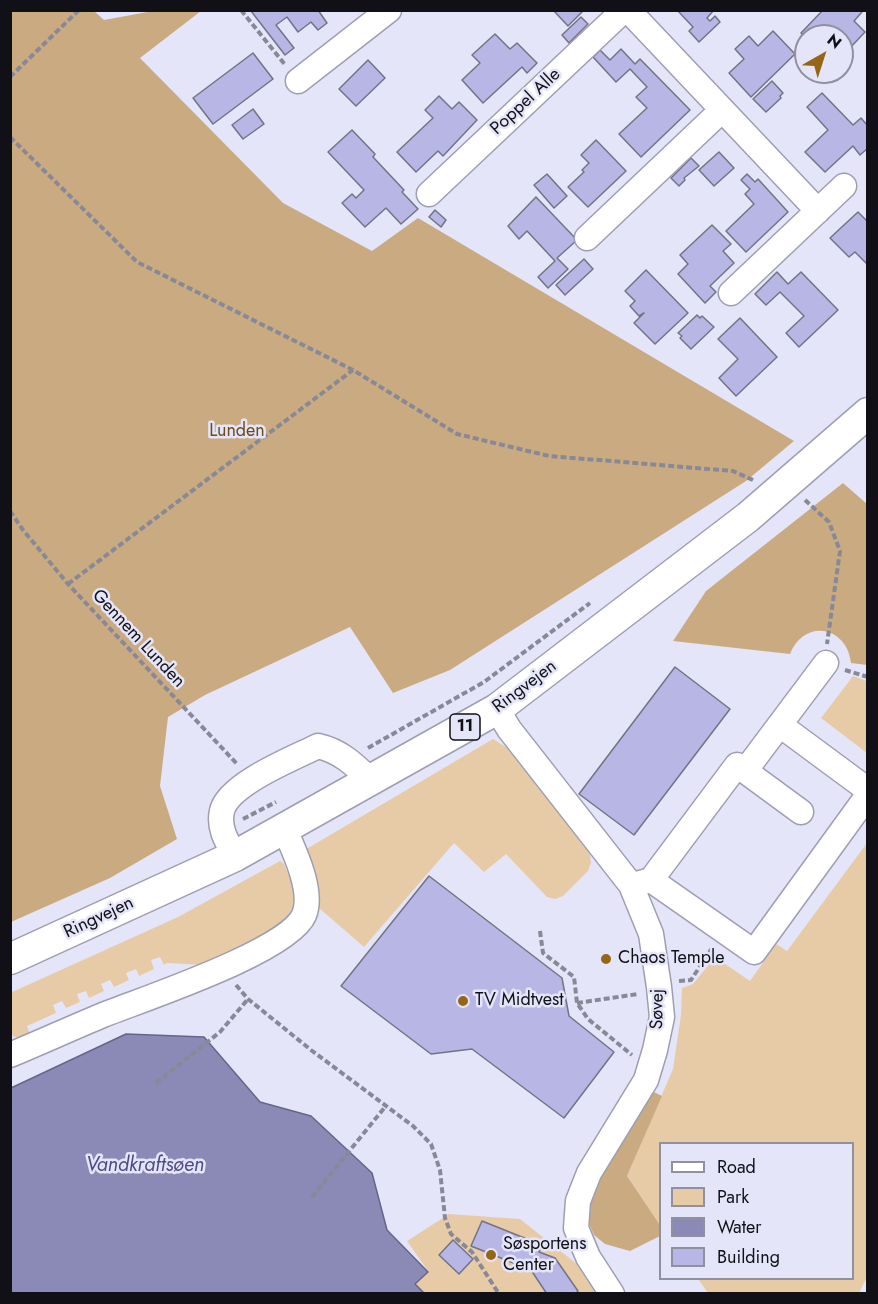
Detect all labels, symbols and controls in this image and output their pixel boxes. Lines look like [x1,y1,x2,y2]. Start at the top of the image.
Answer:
north arrow [794,24,854,84]
text: N [822,28,847,54]
street label: Poppel Alle [486,64,566,140]
park label: Lunden [209,421,265,443]
street label: Gennem Lunden [87,585,189,693]
street label: Ringvejen [489,656,561,718]
road number: 11 [450,714,480,740]
street label: Ringvejen [61,892,137,944]
place label: Chaos Temple [618,948,724,970]
marker: Chaos Temple [599,952,613,966]
street label: Søvej [647,988,669,1030]
place label: TV Midtvest [475,990,564,1012]
marker: TV Midtvest [456,994,470,1008]
legend [659,1142,854,1280]
water label: Vandkraftsøen [86,1154,204,1178]
text: Road [717,1154,756,1180]
text: Park [717,1184,749,1210]
text: Water [717,1214,761,1240]
place label: Søsportens Center [503,1234,587,1276]
text: Building [717,1244,780,1270]
marker: Søsportens Center [484,1248,498,1262]

